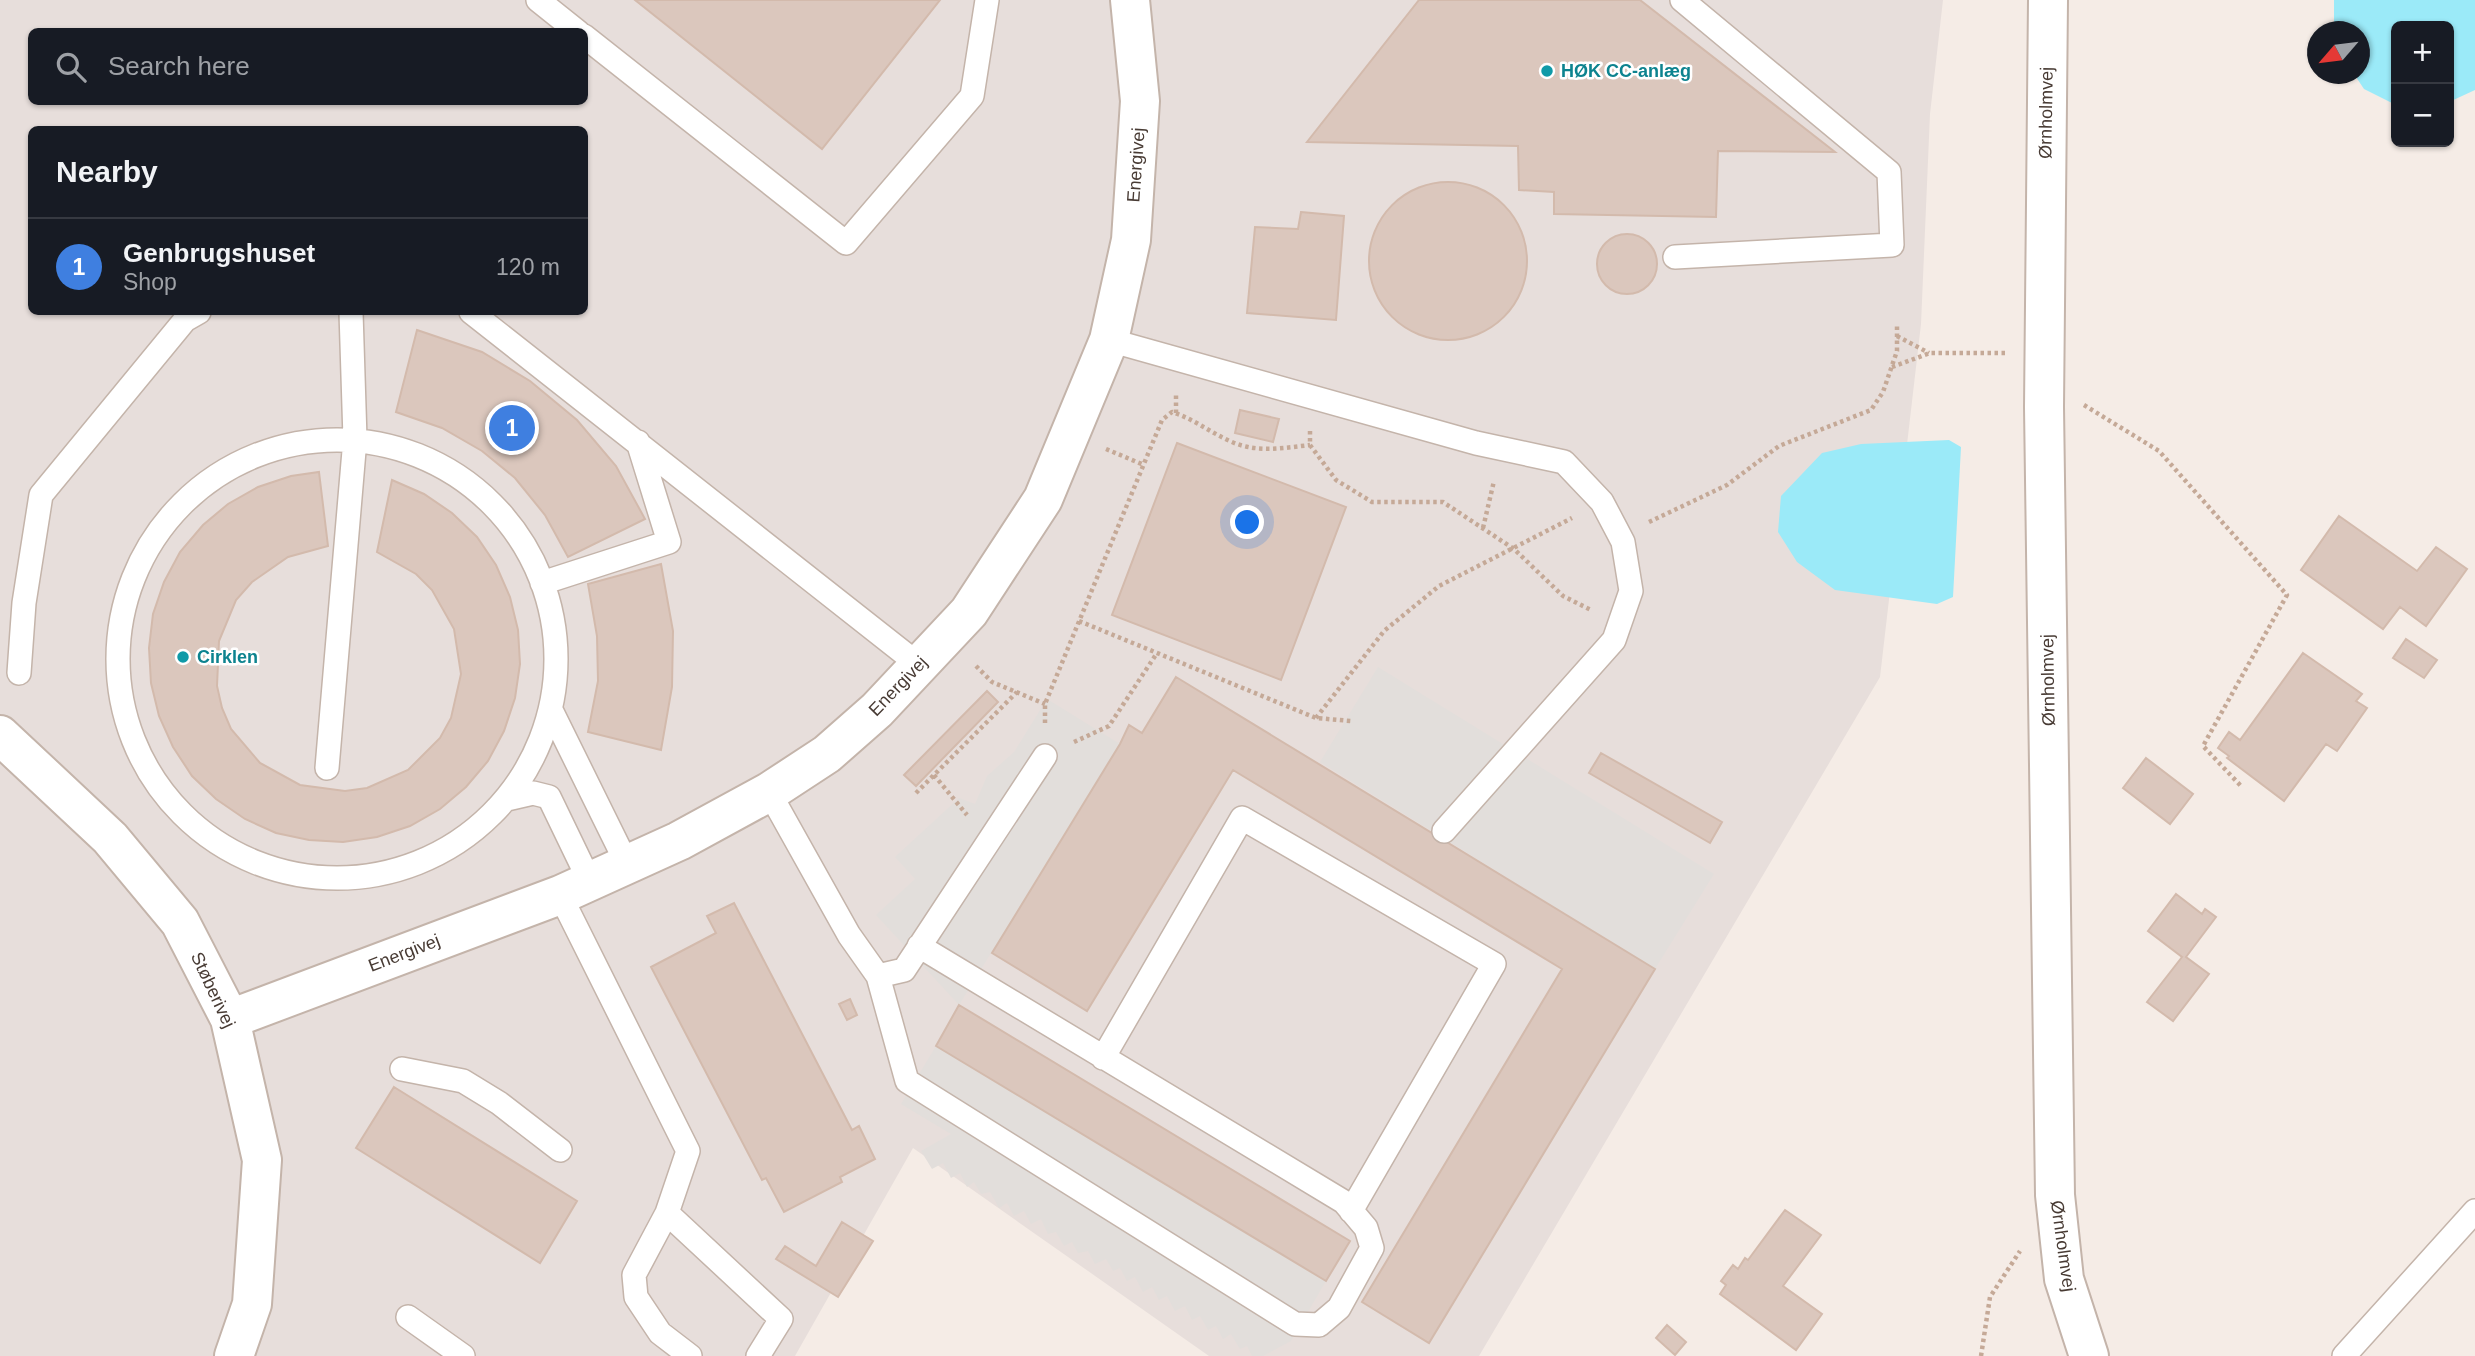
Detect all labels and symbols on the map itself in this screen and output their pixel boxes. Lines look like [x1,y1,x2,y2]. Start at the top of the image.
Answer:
north arrow [2307,21,2370,84]
place label: HØK CC-anlæg [1561,61,1691,81]
marker: HØK CC-anlæg [1539,63,1555,79]
street label: Ørnholmvej [2035,67,2057,159]
street label: Energivej [1123,127,1149,203]
pin: 1 [489,402,535,454]
your location [1230,505,1264,539]
street label: Ørnholmvej [2037,634,2059,726]
place label: Cirklen [197,647,258,667]
marker: Cirklen [175,649,191,665]
street label: Energivej [865,652,931,720]
street label: Energivej [365,930,443,976]
street label: Støberivej [187,949,239,1031]
street label: Ørnholmvej [2047,1199,2079,1293]

